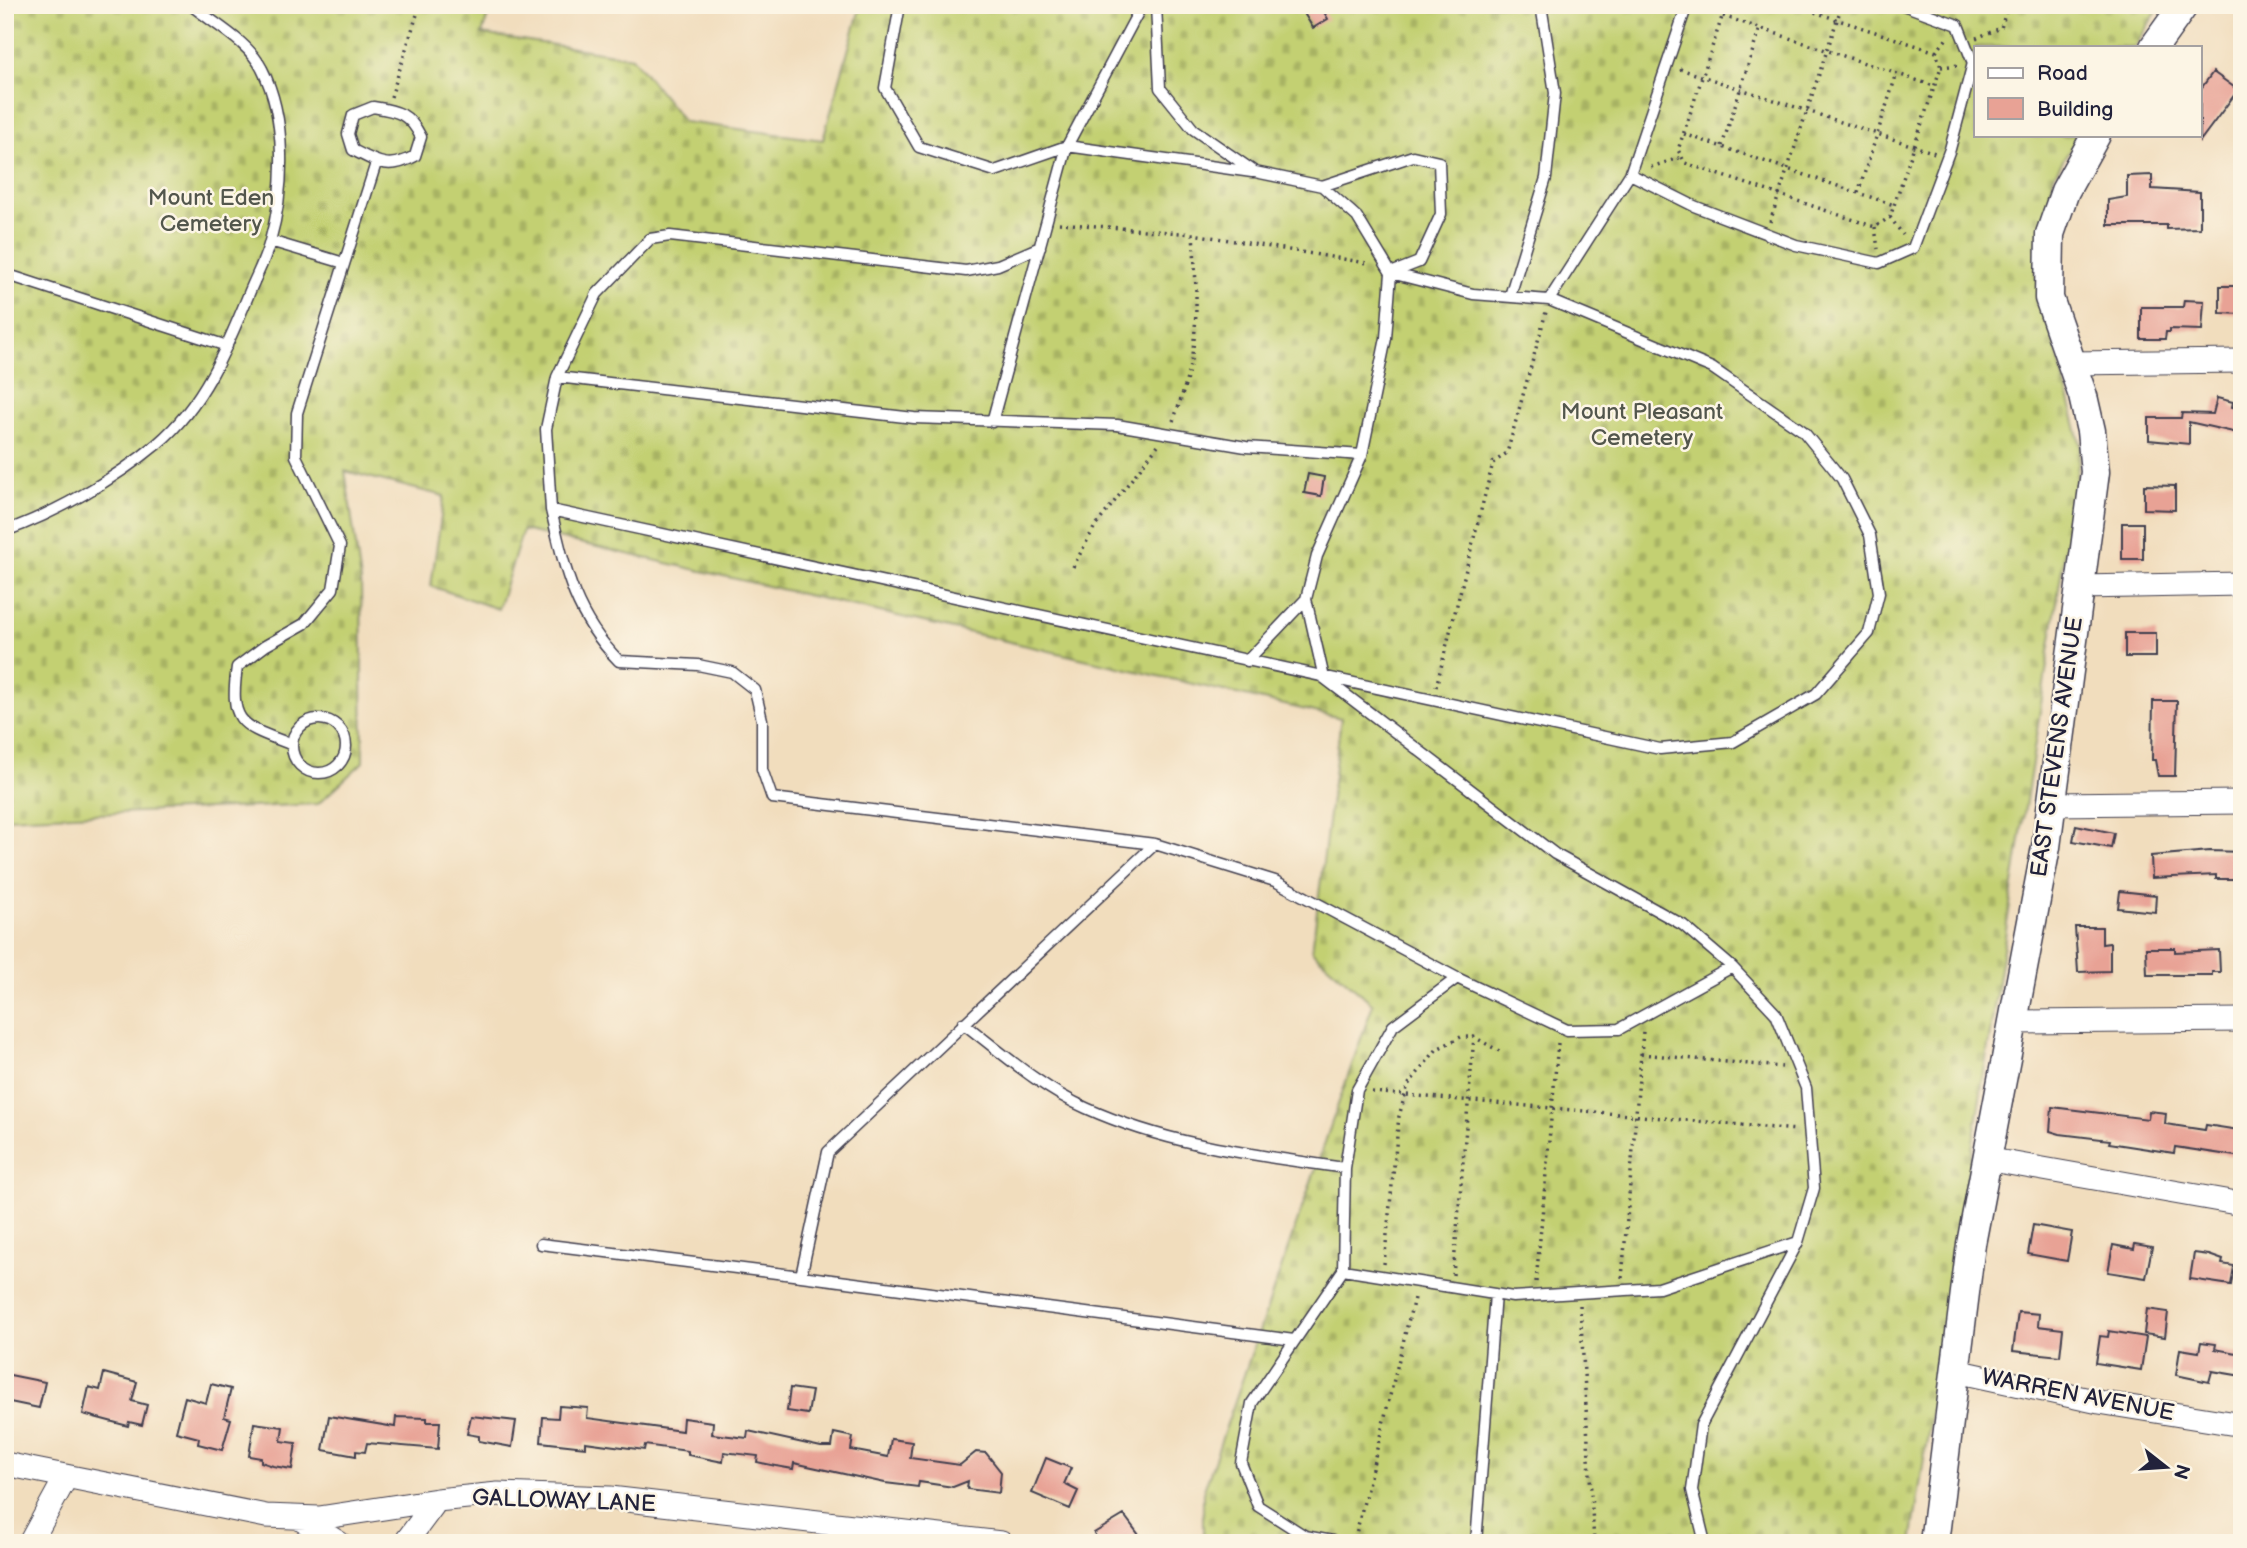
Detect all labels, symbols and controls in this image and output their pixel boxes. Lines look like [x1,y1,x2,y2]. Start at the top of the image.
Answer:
legend [1974,46,2202,136]
text: Road [2037,61,2088,86]
text: Building [2037,97,2113,122]
park label: Mount Eden Cemetery [148,184,274,238]
park label: Mount Pleasant Cemetery [1561,398,1723,452]
street label: EAST STEVENS AVENUE [2025,615,2089,879]
street label: WARREN AVENUE [1979,1363,2177,1427]
north arrow [2132,1432,2202,1502]
text: N [2168,1461,2194,1482]
street label: GALLOWAY LANE [472,1484,656,1518]

